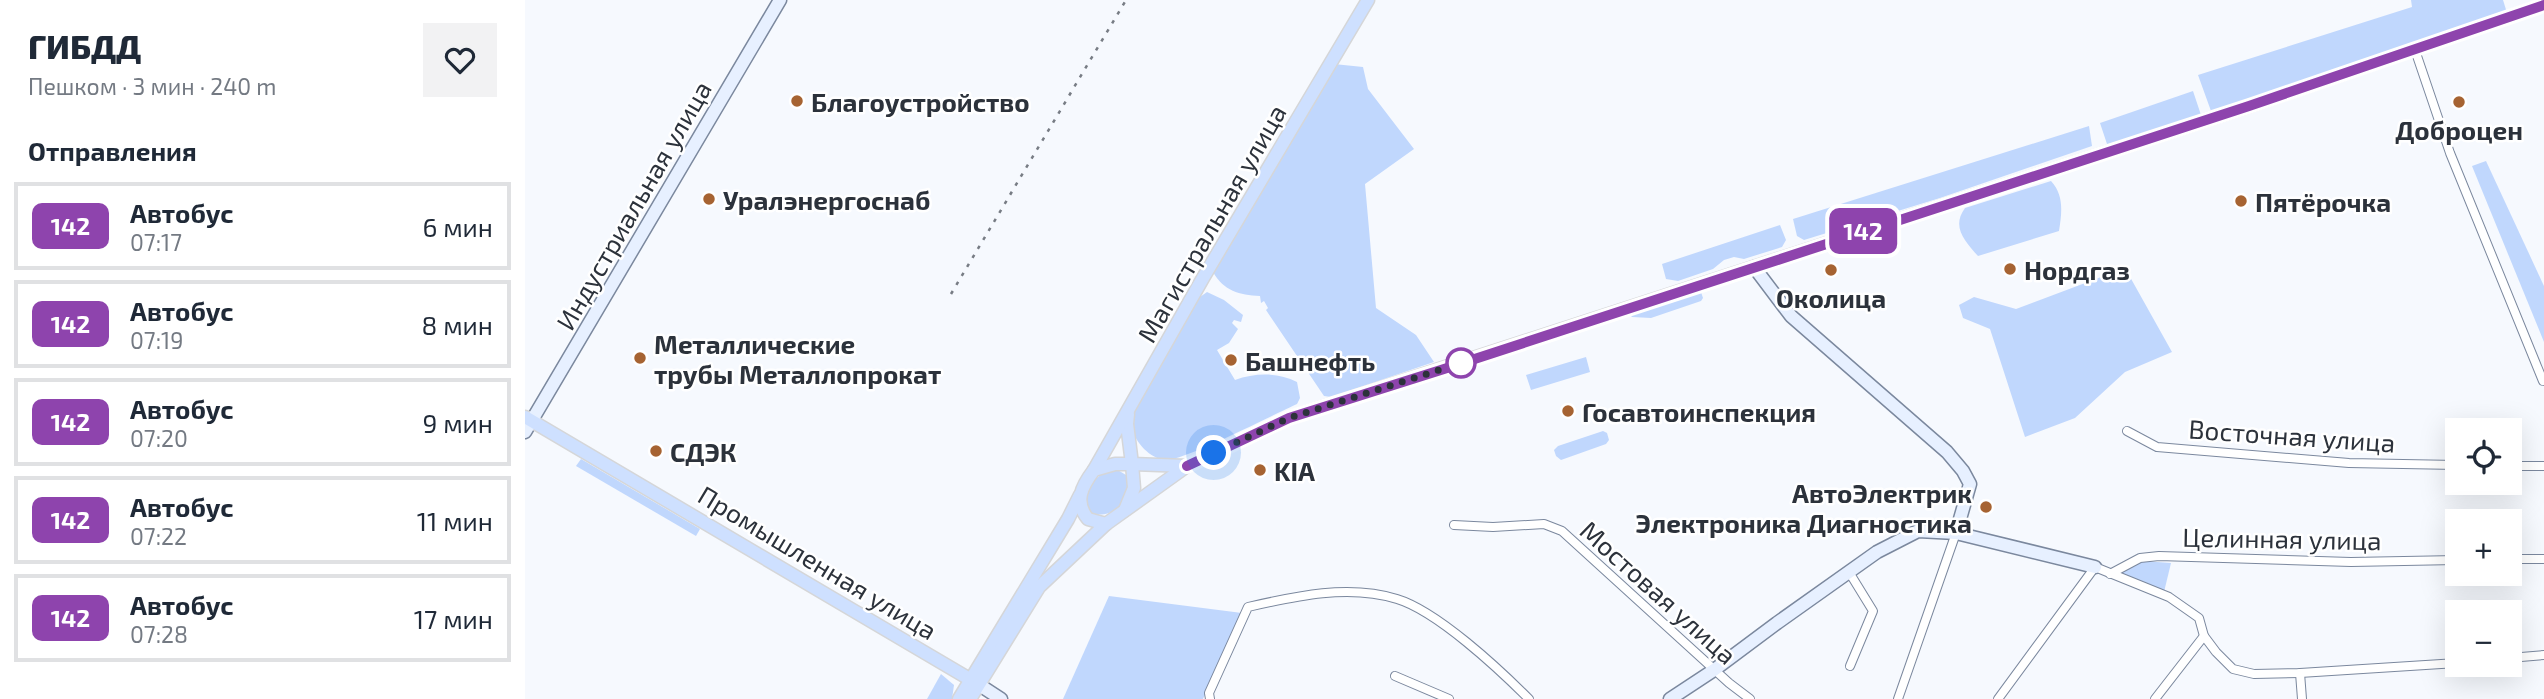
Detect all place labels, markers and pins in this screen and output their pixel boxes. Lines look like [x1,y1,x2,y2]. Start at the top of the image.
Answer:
place label: Благоустройство [811,86,1030,117]
marker: Благоустройство [789,93,805,109]
marker: Доброцен [2451,94,2467,110]
place label: Доброцен [2395,114,2523,145]
place label: Уралэнергоснаб [723,184,930,215]
place label: Пятёрочка [2255,186,2391,217]
marker: Уралэнергоснаб [701,191,717,207]
marker: Пятёрочка [2233,193,2249,209]
place label: Нордгаз [2024,254,2130,285]
marker: Нордгаз [2002,261,2018,277]
marker: Околица [1823,262,1839,278]
place label: Околица [1776,282,1886,313]
place label: Металлические трубы Металлопрокат [654,328,941,389]
place label: Башнефть [1245,345,1375,376]
unlabelled marker [1446,348,1476,378]
marker: Металлические трубы Металлопрокат [632,350,648,366]
marker: Башнефть [1223,352,1239,368]
place label: Госавтоинспекция [1582,396,1816,427]
marker: Госавтоинспекция [1560,403,1576,419]
place label: СДЭК [670,436,737,467]
marker: СДЭК [648,443,664,459]
place label: KIA [1274,455,1315,486]
marker: KIA [1252,462,1268,478]
place label: АвтоЭлектрик Электроника Диагностика [1636,477,1972,538]
marker: АвтоЭлектрик Электроника Диагностика [1978,499,1994,515]

